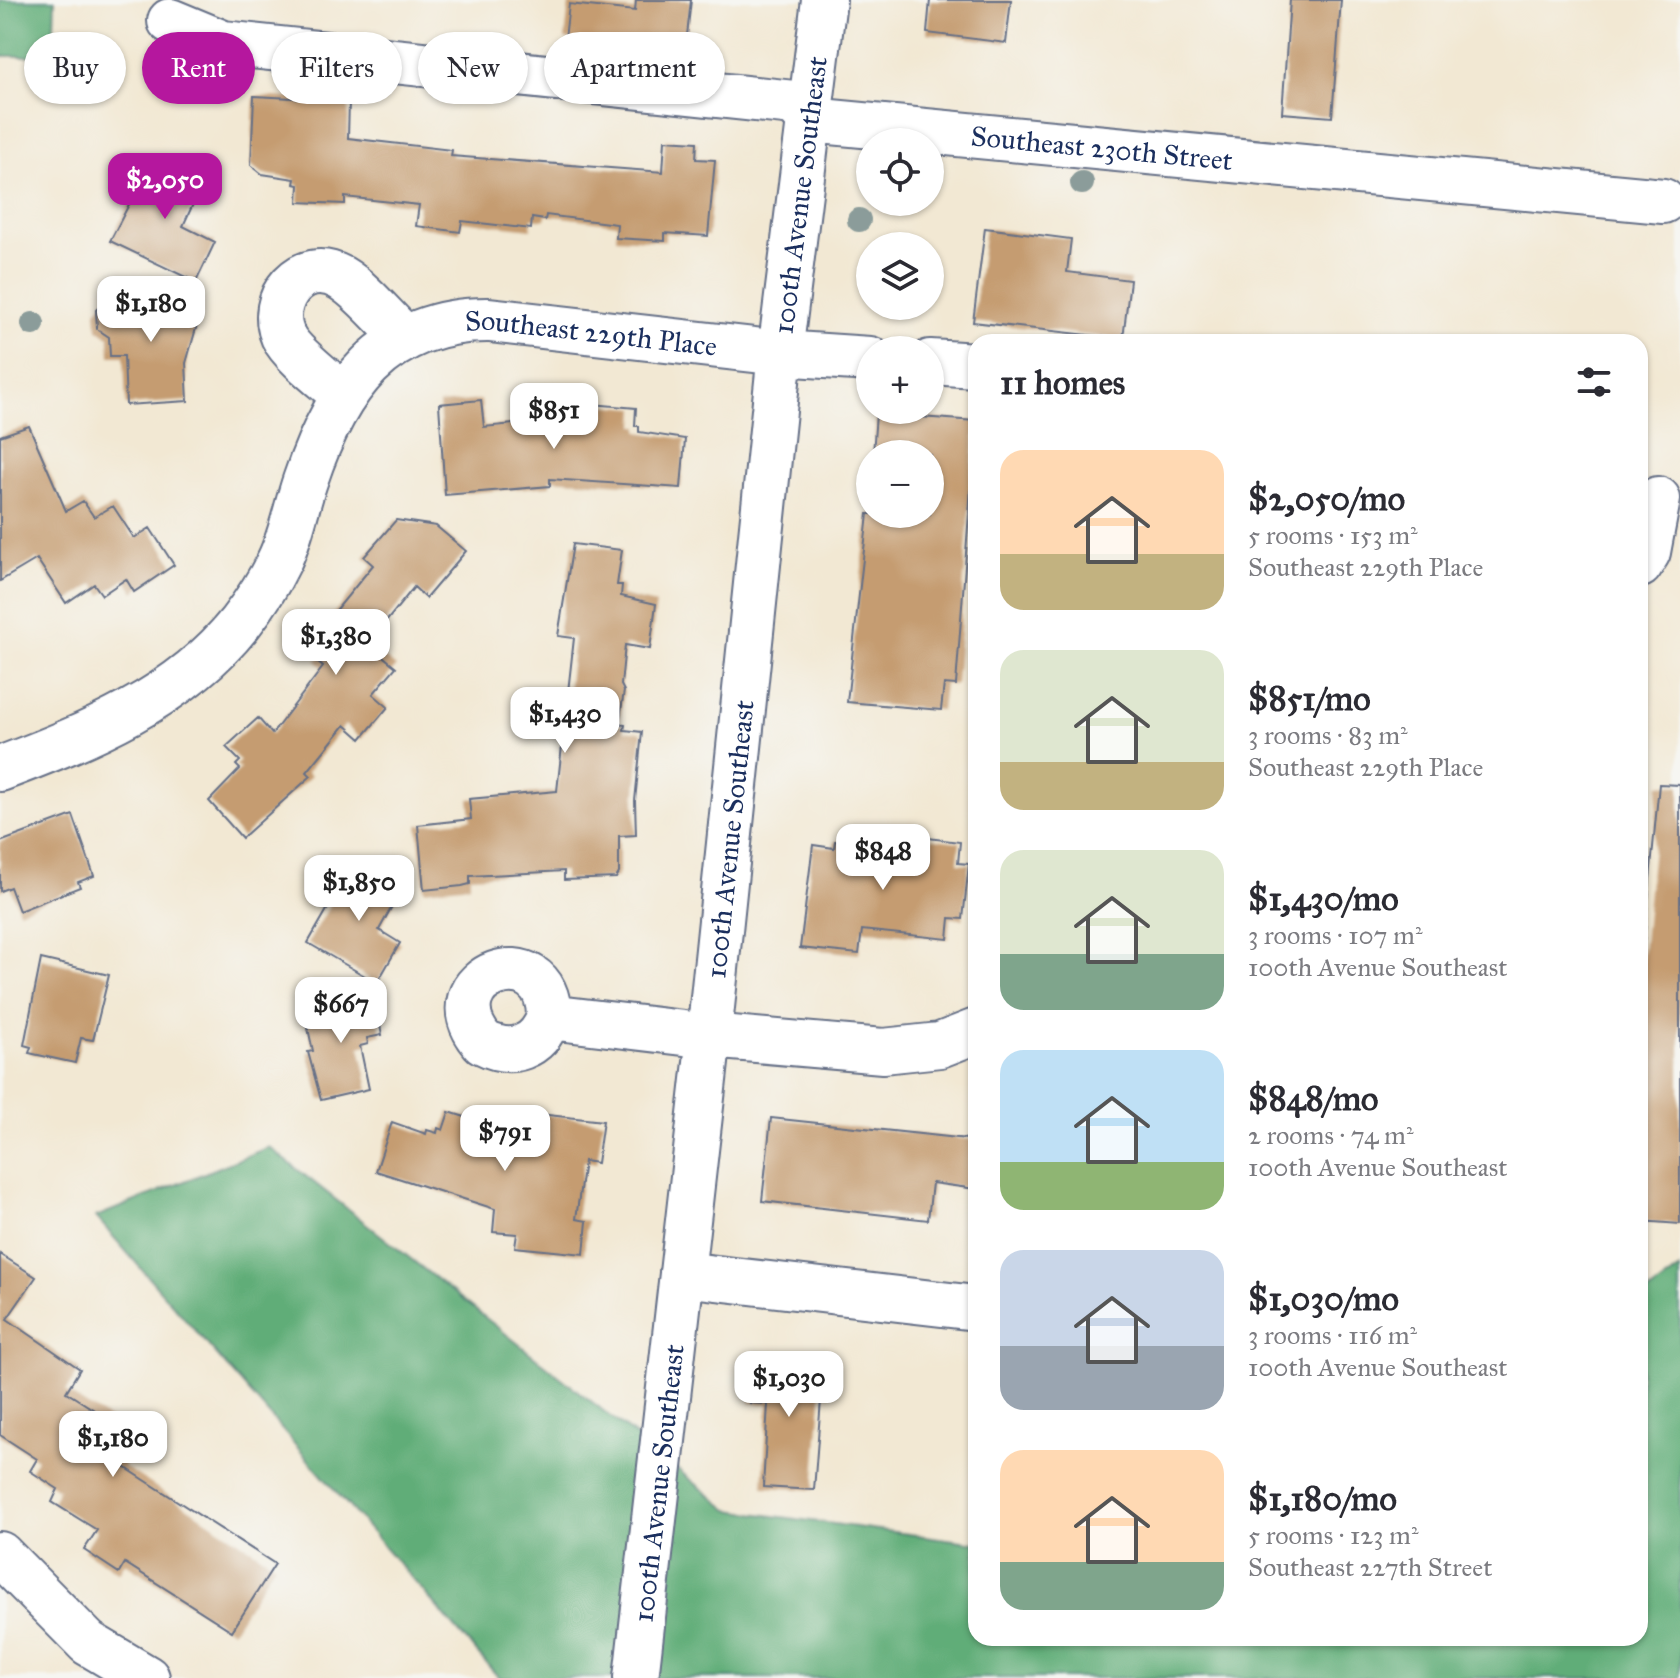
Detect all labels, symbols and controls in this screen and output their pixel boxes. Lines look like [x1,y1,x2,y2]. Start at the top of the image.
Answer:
chip: Buy [24,32,126,104]
chip: Rent [142,32,255,104]
chip: Filters [271,32,402,104]
chip: New [418,32,528,104]
chip: Apartment [544,32,725,104]
street label: 100th Avenue Southeast [765,54,834,336]
street label: Southeast 230th Street [969,118,1234,178]
map controls [856,128,944,528]
button: locate [856,128,944,216]
pin: $2,050 [100,153,230,221]
text: $2,050 [126,163,204,195]
button: layers [856,232,944,320]
pin: $1,180 [86,276,216,344]
text: $1,180 [115,286,187,318]
street label: Southeast 229th Place [464,302,719,363]
button: + [856,336,944,424]
icon: filters [1572,360,1616,404]
text: 11 homes [1000,362,1125,403]
pin: $851 [507,383,601,451]
text: $851 [528,393,580,425]
button: − [856,440,944,528]
text: $2,050/mo [1248,478,1405,519]
icon: home [1064,482,1160,578]
text: 5 rooms · 153 m² [1248,519,1418,551]
text: Southeast 229th Place [1248,551,1483,583]
pin: $1,380 [271,609,401,677]
text: $1,380 [300,619,372,651]
text: $851/mo [1248,678,1371,719]
icon: home [1064,682,1160,778]
pin: $1,430 [500,687,630,755]
text: $1,430 [528,697,602,729]
street label: 100th Avenue Southeast [698,698,761,980]
text: 3 rooms · 83 m² [1248,719,1408,751]
text: Southeast 229th Place [1248,751,1483,783]
pin: $848 [836,824,930,892]
text: $848 [854,834,912,866]
pin: $1,850 [294,855,424,923]
text: $1,850 [322,865,396,897]
text: $1,430/mo [1248,878,1399,919]
icon: home [1064,882,1160,978]
text: 3 rooms · 107 m² [1248,919,1423,951]
text: 100th Avenue Southeast [1248,951,1508,983]
pin: $667 [294,977,388,1045]
text: $667 [313,987,369,1019]
text: $848/mo [1248,1078,1379,1119]
icon: home [1064,1082,1160,1178]
pin: $791 [458,1105,552,1173]
text: $791 [478,1115,532,1147]
text: 2 rooms · 74 m² [1248,1119,1414,1151]
text: 100th Avenue Southeast [1248,1151,1508,1183]
text: $1,030/mo [1248,1278,1399,1319]
icon: home [1064,1282,1160,1378]
text: 3 rooms · 116 m² [1248,1319,1417,1351]
street label: 100th Avenue Southeast [625,1342,691,1624]
pin: $1,030 [724,1351,854,1419]
text: 100th Avenue Southeast [1248,1351,1508,1383]
text: $1,030 [752,1361,826,1393]
pin: $1,180 [48,1411,178,1479]
text: $1,180 [77,1421,149,1453]
text: $1,180/mo [1248,1478,1397,1519]
icon: home [1064,1482,1160,1578]
text: 5 rooms · 123 m² [1248,1519,1419,1551]
text: Southeast 227th Street [1248,1551,1492,1583]

